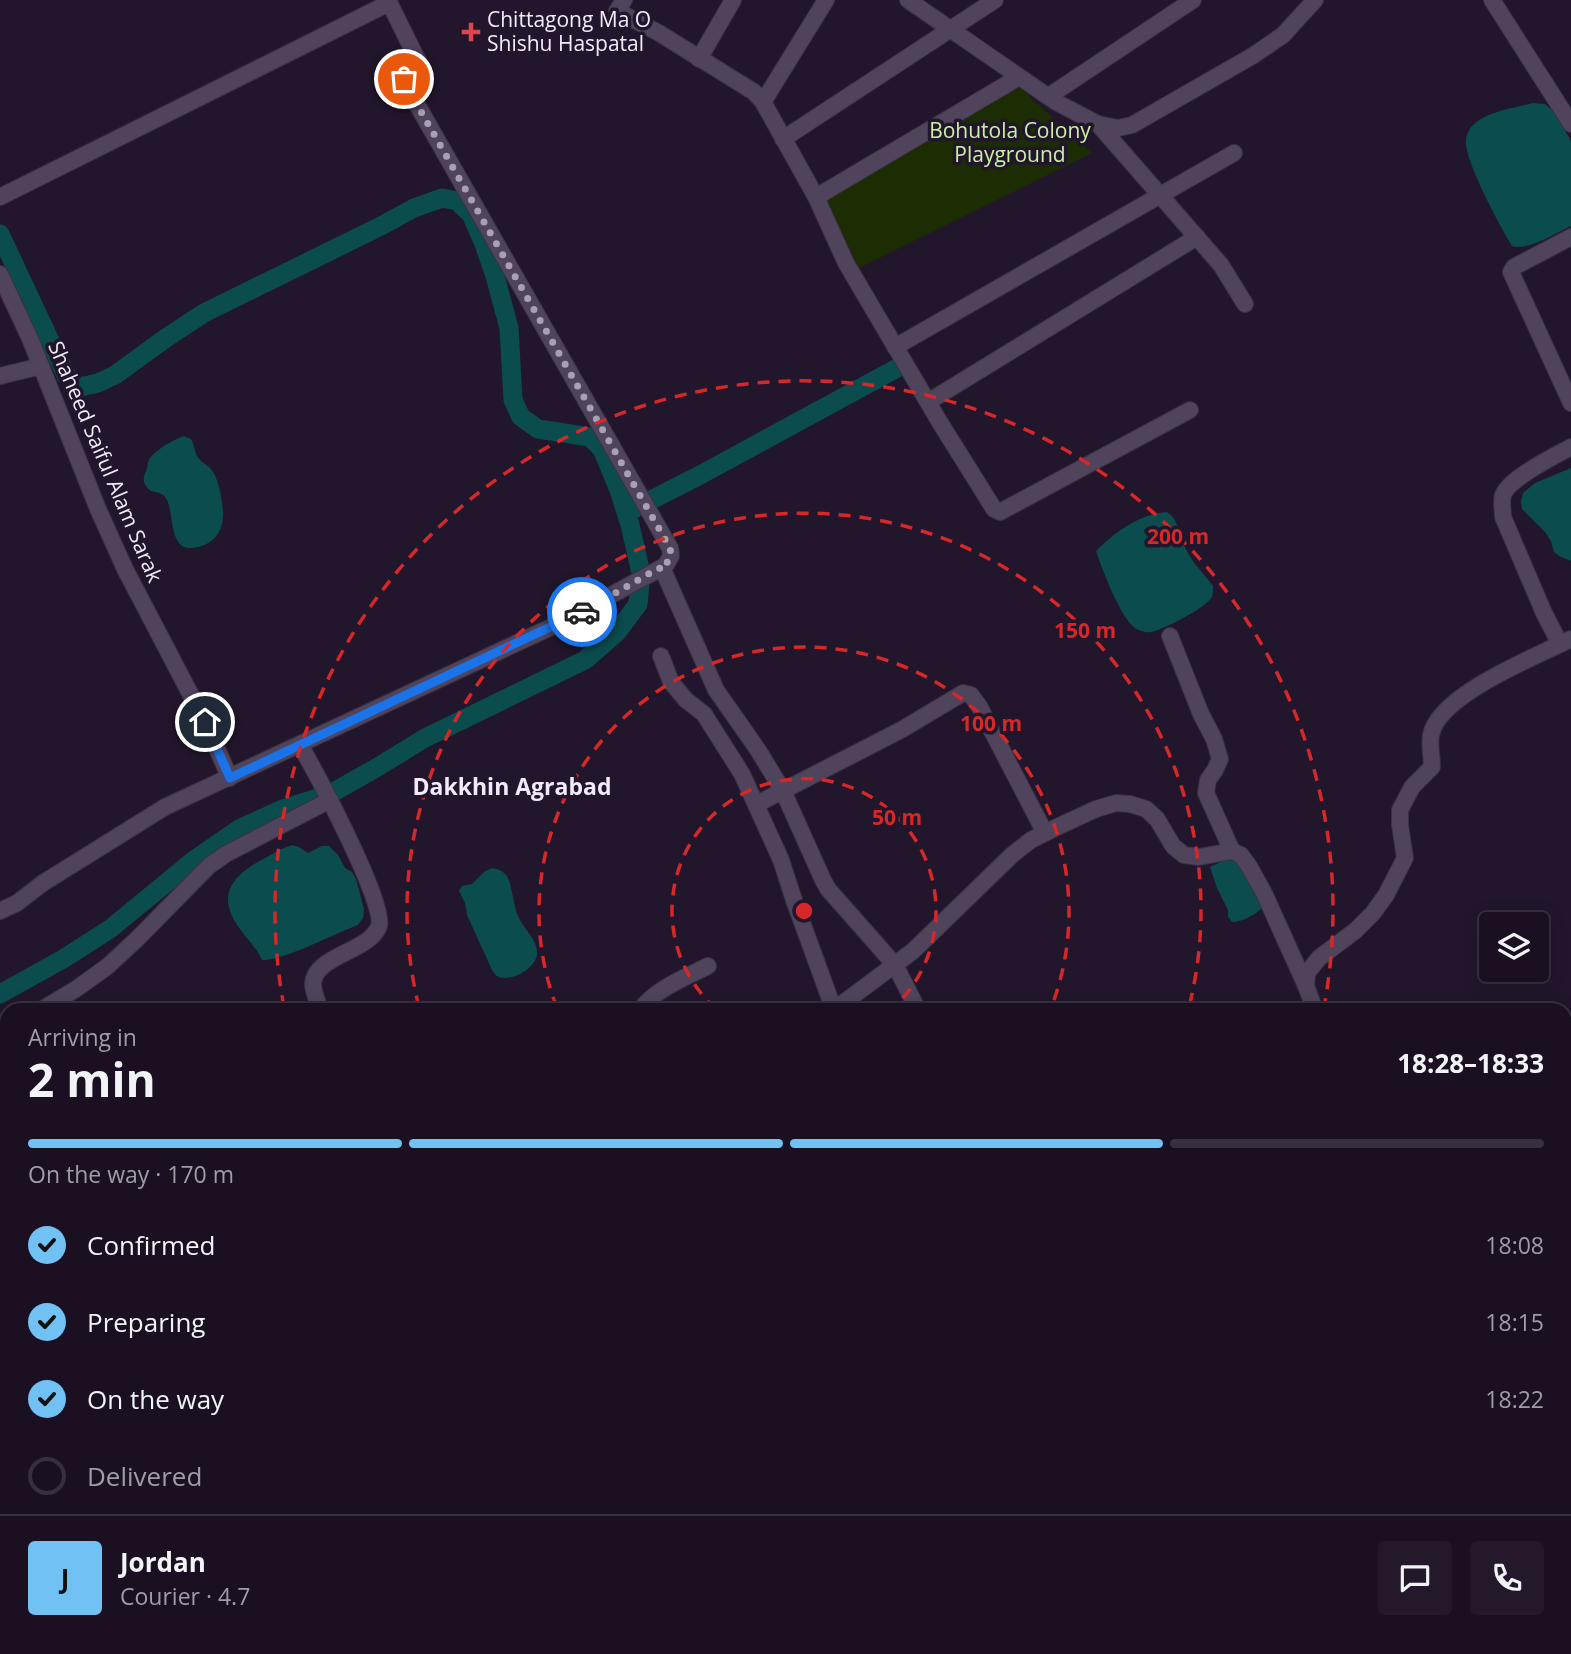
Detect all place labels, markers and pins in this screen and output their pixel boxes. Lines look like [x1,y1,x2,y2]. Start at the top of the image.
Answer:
place label: Chittagong Ma O Shishu Haspatal [487,5,651,57]
marker: Chittagong Ma O Shishu Haspatal [461,22,481,42]
pin [374,49,434,109]
pin [175,692,235,752]
centre of rings [792,899,816,923]

